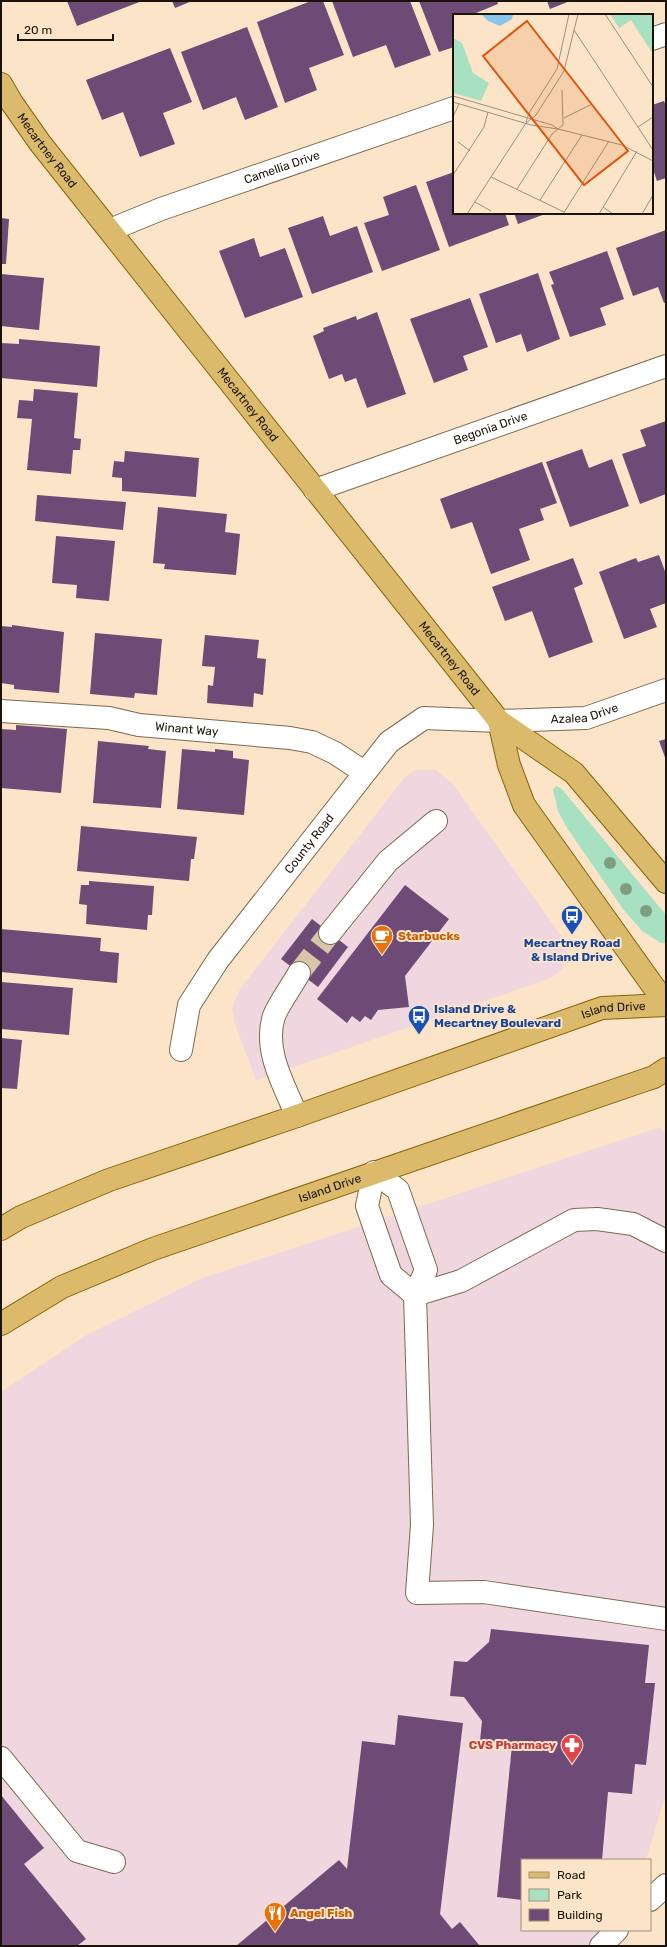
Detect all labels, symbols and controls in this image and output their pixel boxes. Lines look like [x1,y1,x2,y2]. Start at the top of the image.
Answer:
inset map [453,14,653,214]
scale bar [18,16,113,42]
text: 20 m [24,23,52,37]
street label: Mecartney Road [14,110,80,191]
street label: Camellia Drive [242,148,322,187]
street label: Mecartney Road [214,365,281,444]
street label: Begonia Drive [452,408,530,448]
street label: Mecartney Road [416,619,483,698]
street label: Azalea Drive [550,700,620,726]
street label: Winant Way [155,719,219,739]
street label: County Road [282,811,337,876]
bus stop icon: Mecartney Road & Island Drive [559,903,585,936]
cafe icon: Starbucks [369,923,395,956]
place label: Starbucks [398,929,460,943]
place label: Mecartney Road & Island Drive [524,936,620,964]
street label: Island Drive [579,999,646,1022]
place label: Island Drive & Mecartney Boulevard [434,1002,561,1030]
bus stop icon: Island Drive & Mecartney Boulevard [406,1003,432,1036]
street label: Island Drive [297,1171,363,1205]
pharmacy icon: CVS Pharmacy [559,1732,585,1765]
place label: CVS Pharmacy [469,1738,556,1752]
legend [521,1859,651,1931]
text: Road [557,1868,585,1882]
text: Park [557,1888,583,1902]
restaurant icon: Angel Fish [262,1900,288,1933]
place label: Angel Fish [290,1906,353,1920]
text: Building [557,1908,603,1922]

